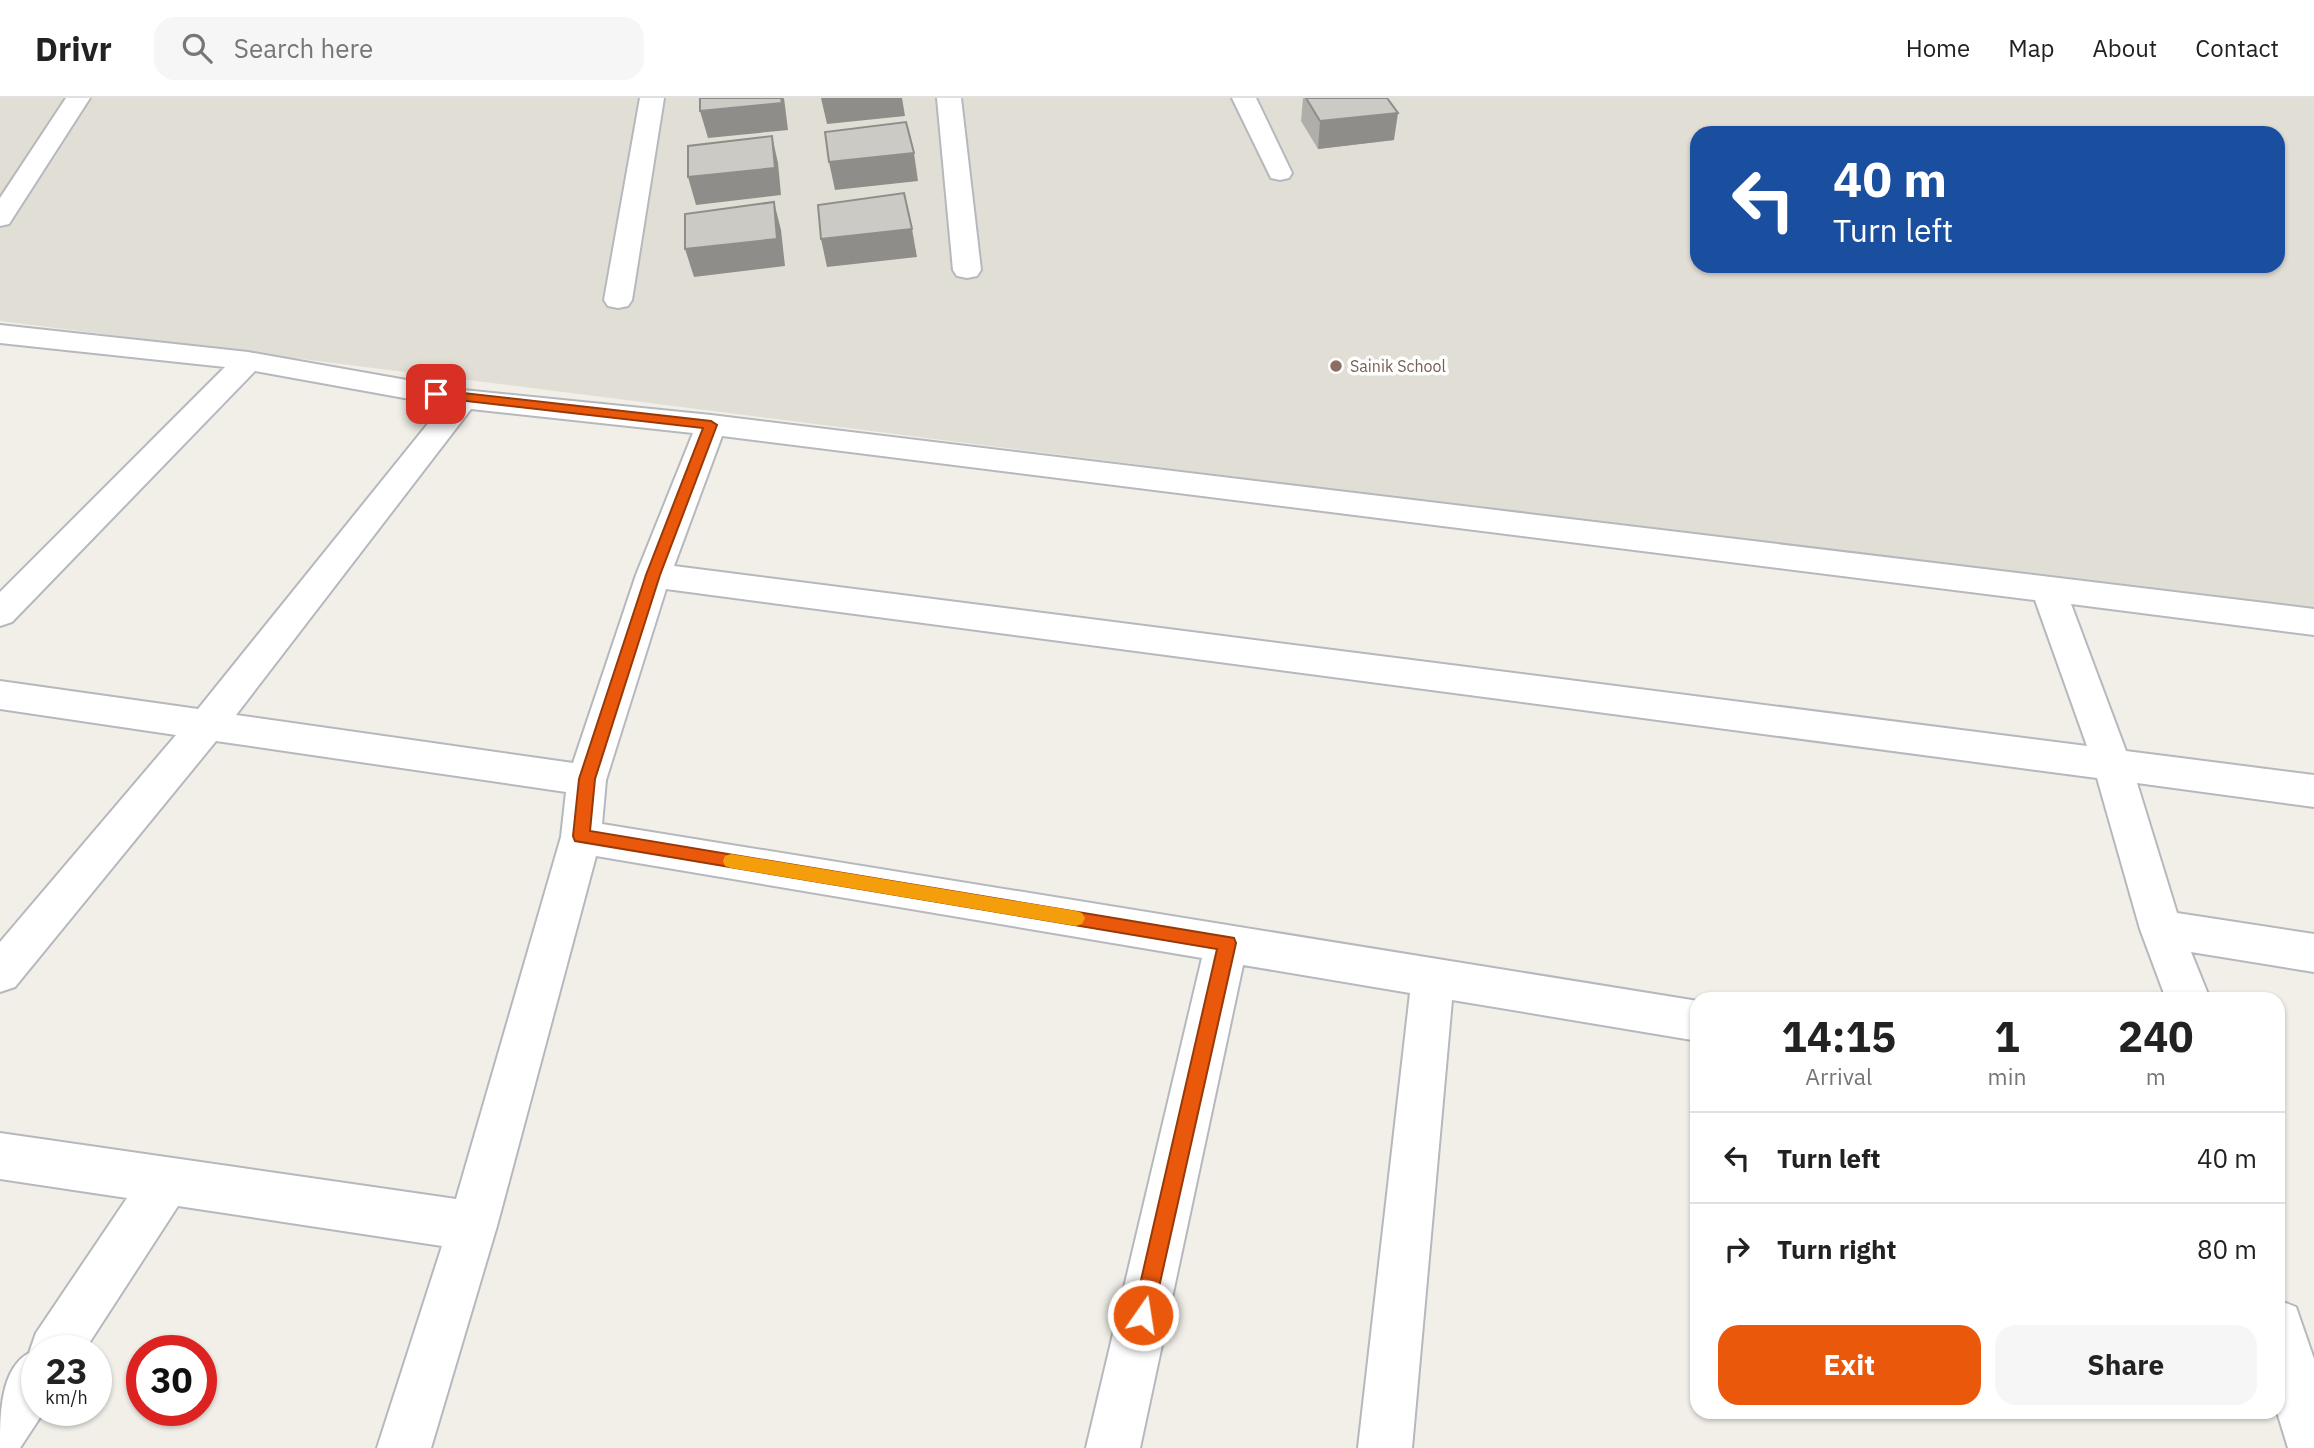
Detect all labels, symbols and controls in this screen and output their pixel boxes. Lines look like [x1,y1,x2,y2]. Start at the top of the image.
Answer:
search box [154,17,644,80]
text: Drivr [35,27,112,70]
icon: search [178,29,216,67]
text: Search here [234,31,373,65]
text: Home [1906,32,1970,64]
text: Map [2008,32,2054,64]
text: About [2092,32,2157,64]
text: Contact [2195,32,2279,64]
text: 40 m [1833,147,1947,210]
icon: left [1718,154,1809,245]
text: Turn left [1833,209,1953,251]
place label: Sainik School [1350,356,1446,376]
marker: Sainik School [1328,358,1344,374]
pin [406,364,466,424]
icon: arrive [417,375,455,413]
text: 14:15 [1781,1009,1896,1064]
text: 1 [1994,1009,2020,1064]
text: 240 [2118,1009,2194,1064]
text: Arrival [1805,1061,1872,1091]
text: min [1988,1061,2026,1091]
text: m [2146,1061,2166,1091]
icon: left [1718,1139,1756,1177]
text: Turn left [1777,1141,1880,1175]
text: 40 m [2197,1141,2257,1175]
icon: right [1718,1230,1756,1268]
text: Turn right [1777,1232,1896,1266]
text: 80 m [2197,1232,2257,1266]
position arrow [1106,1278,1180,1352]
button: Exit [1718,1325,1981,1405]
button: Share [1995,1325,2257,1405]
speed limit sign: 30 [126,1335,217,1426]
text: 23 [45,1348,88,1394]
text: km/h [45,1386,88,1409]

